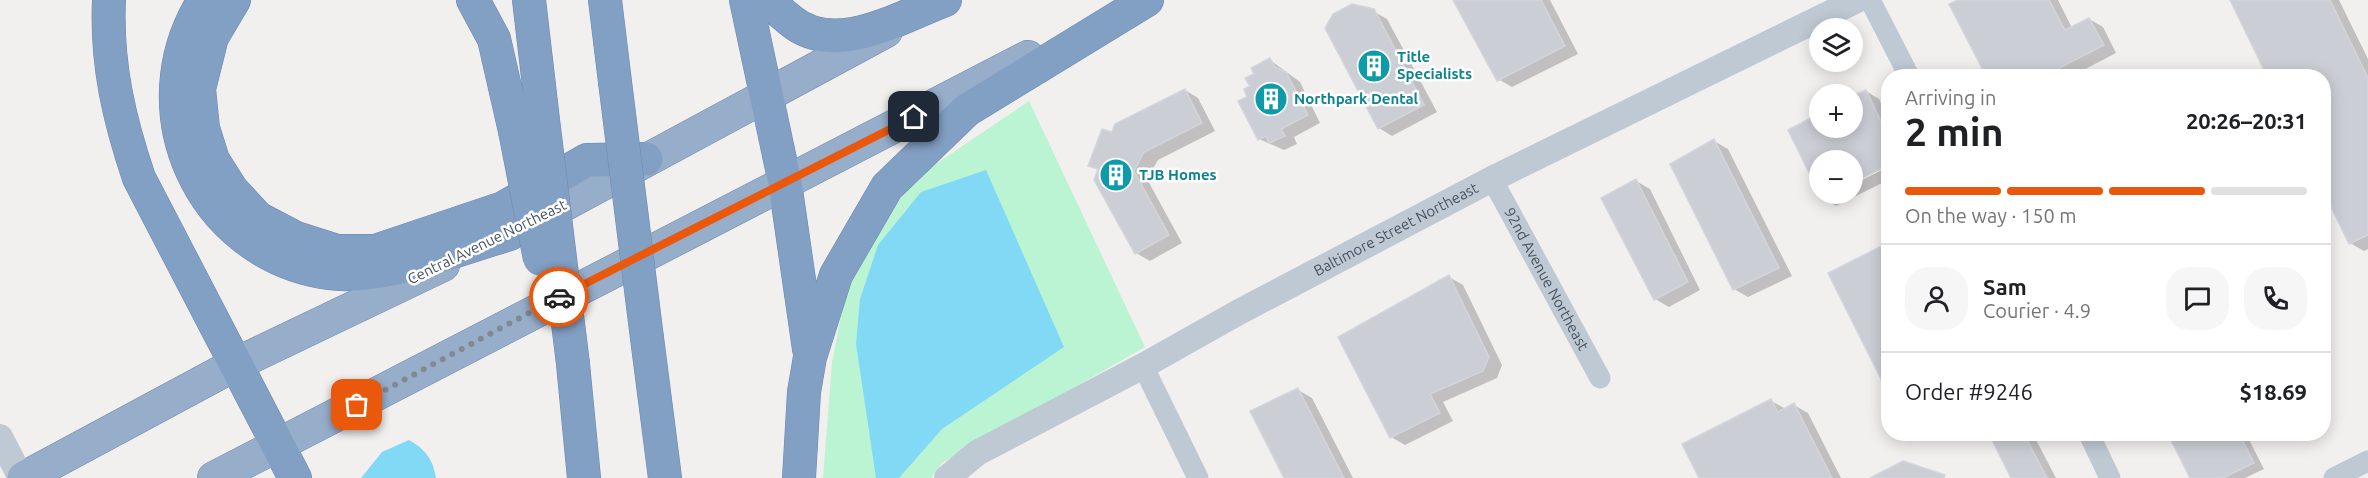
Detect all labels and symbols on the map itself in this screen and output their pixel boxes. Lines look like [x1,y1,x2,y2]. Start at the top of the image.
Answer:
building icon: Title Specialists [1356,48,1392,84]
place label: Title Specialists [1397,48,1472,82]
building icon: Northpark Dental [1253,81,1289,117]
place label: Northpark Dental [1294,90,1419,107]
pin [888,91,939,142]
building icon: TJB Homes [1098,157,1134,193]
place label: TJB Homes [1139,166,1217,183]
street label: Baltimore Street Northeast [1311,179,1481,279]
street label: Central Avenue Northeast [405,196,569,287]
street label: 92nd Avenue Northeast [1501,205,1592,353]
courier [529,267,589,327]
pin [331,379,382,430]

